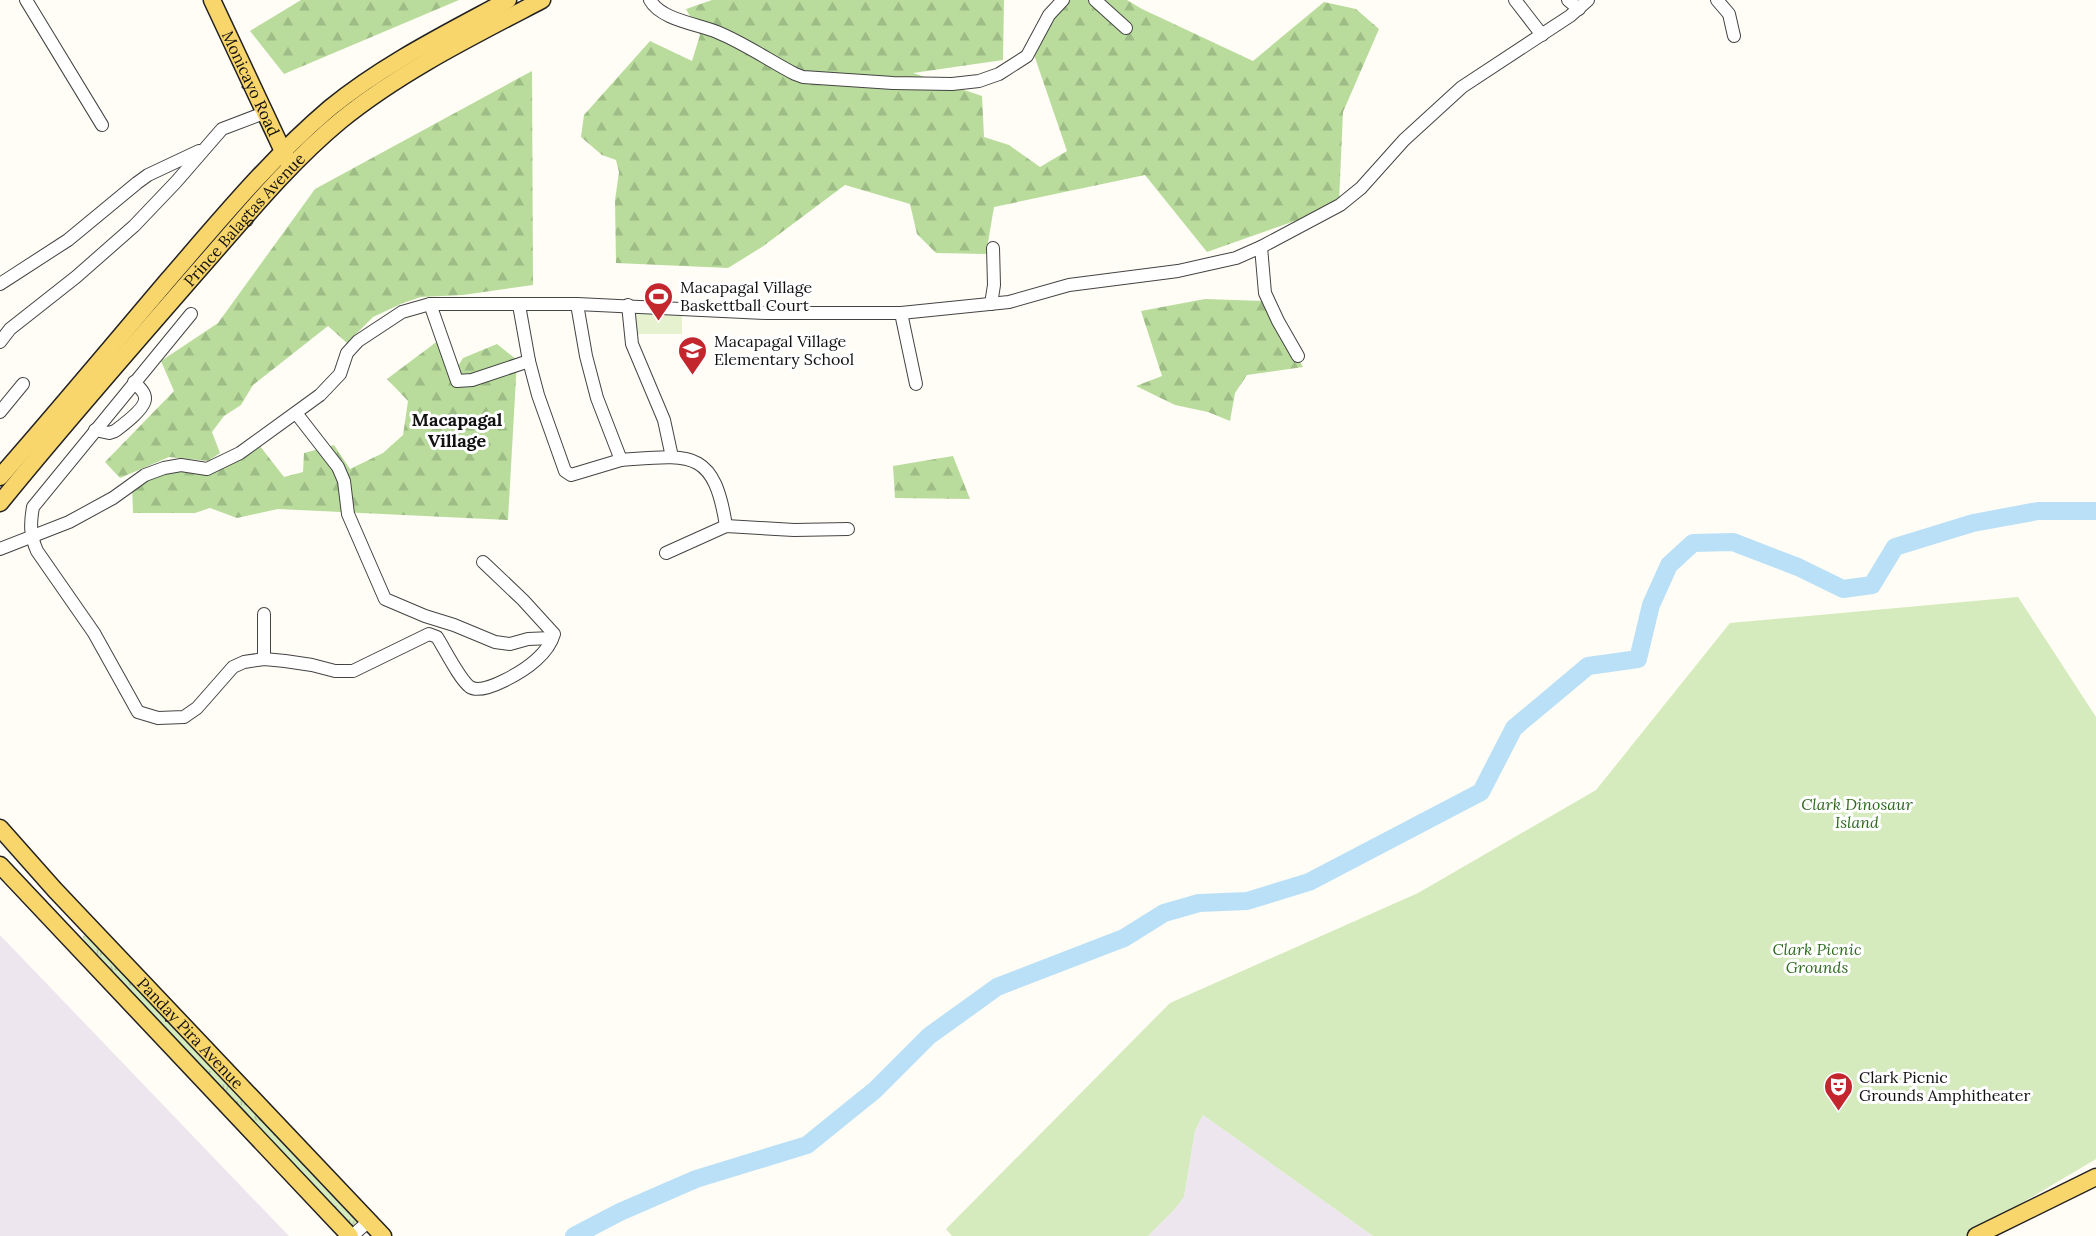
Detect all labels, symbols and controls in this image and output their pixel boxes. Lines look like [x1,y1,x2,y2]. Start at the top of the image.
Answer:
street label: Monicayo Road [218,28,284,139]
street label: Prince Balagtas Avenue [179,148,309,290]
place label: Macapagal Village Baskettball Court [680,277,813,315]
sports icon: Macapagal Village Baskettball Court [643,280,675,322]
place label: Macapagal Village Elementary School [714,331,854,369]
school or university icon: Macapagal Village Elementary School [677,334,709,376]
district label: Macapagal Village [412,408,503,452]
park label: Clark Dinosaur Island [1801,794,1913,832]
park label: Clark Picnic Grounds [1773,939,1861,977]
street label: Panday Pira Avenue [133,973,248,1093]
place label: Clark Picnic Grounds Amphitheater [1859,1067,2030,1105]
theatre icon: Clark Picnic Grounds Amphitheater [1822,1070,1854,1112]

